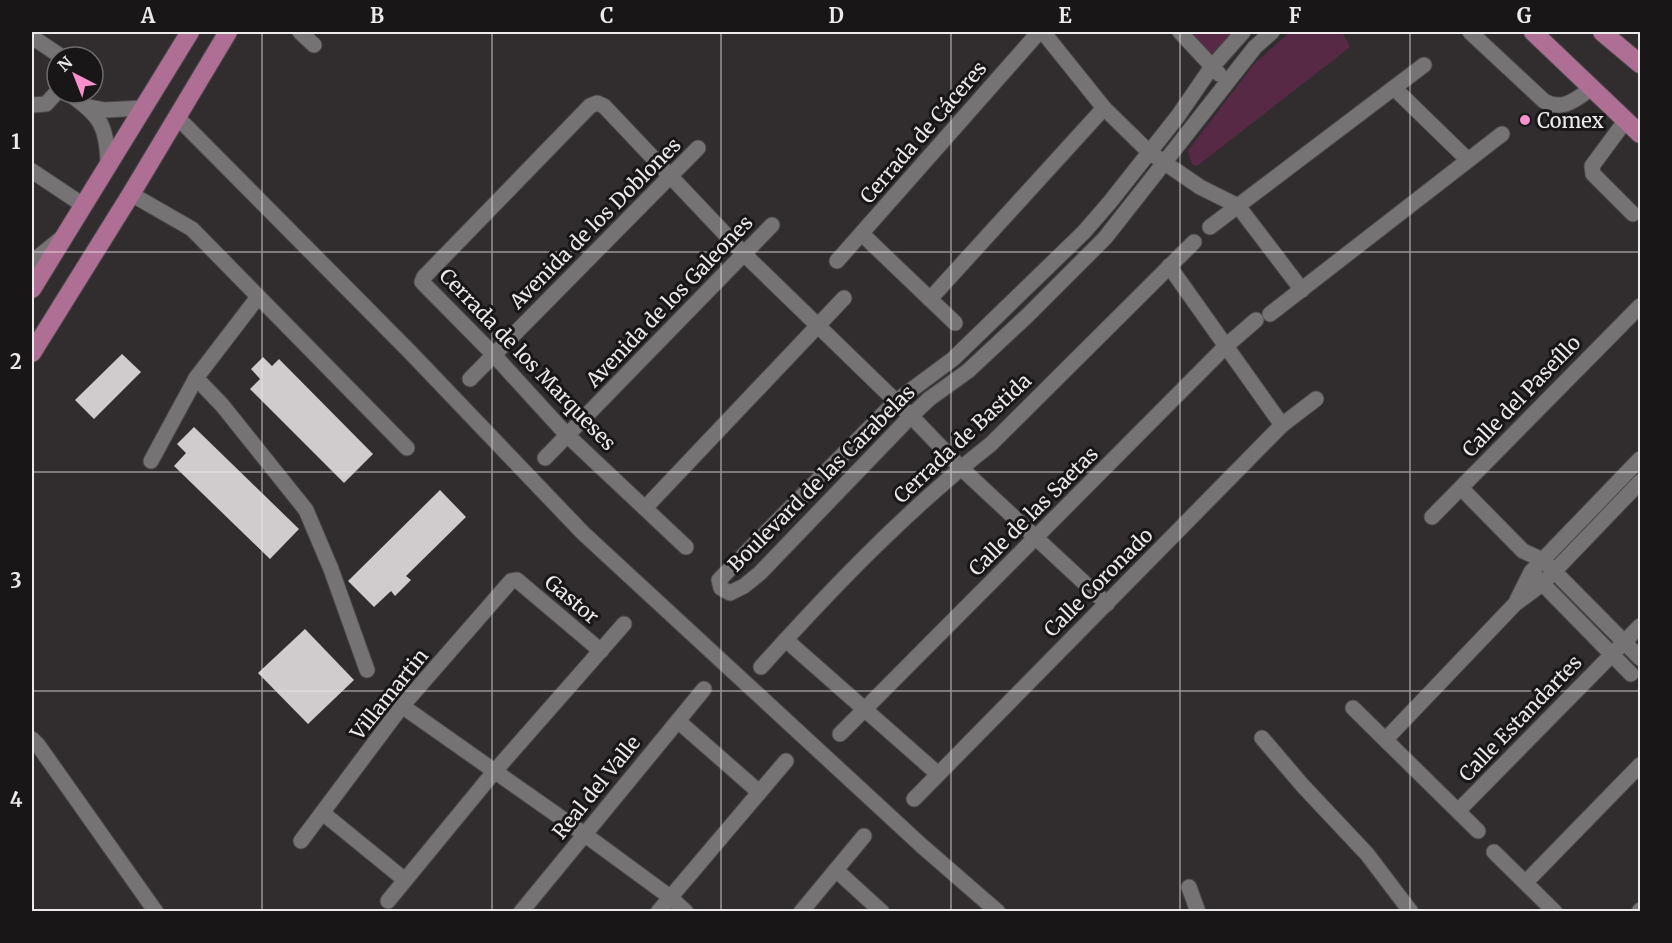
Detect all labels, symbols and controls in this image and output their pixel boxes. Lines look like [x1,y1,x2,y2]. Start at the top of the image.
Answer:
text: A [140,3,156,28]
text: B [370,3,384,28]
text: C [600,3,614,28]
text: D [828,3,844,28]
text: E [1058,3,1072,28]
text: F [1289,3,1302,28]
text: G [1517,3,1532,28]
north arrow [45,45,105,105]
text: N [54,52,77,76]
street label: Cerrada de Cáceres [854,56,992,208]
place label: Comex [1537,108,1604,133]
marker: Comex [1518,113,1532,127]
text: 1 [11,129,21,154]
street label: Avenida de los Doblones [503,132,686,315]
street label: Avenida de los Galeones [580,210,758,393]
street label: Cerrada de los Marqueses [434,263,622,455]
street label: Calle del Paseíllo [1457,330,1586,462]
text: 2 [10,349,22,374]
street label: Cerrada de Bastida [888,368,1036,508]
street label: Boulevard de las Carabelas [722,379,920,577]
street label: Calle de las Saetas [963,441,1103,581]
street label: Calle Coronado [1038,522,1158,642]
text: 3 [10,568,22,593]
street label: Gastor [540,569,604,629]
street label: Villamartin [344,643,433,745]
street label: Calle Estandartes [1453,650,1587,786]
street label: Real del Valle [547,730,645,844]
text: 4 [10,787,23,812]

